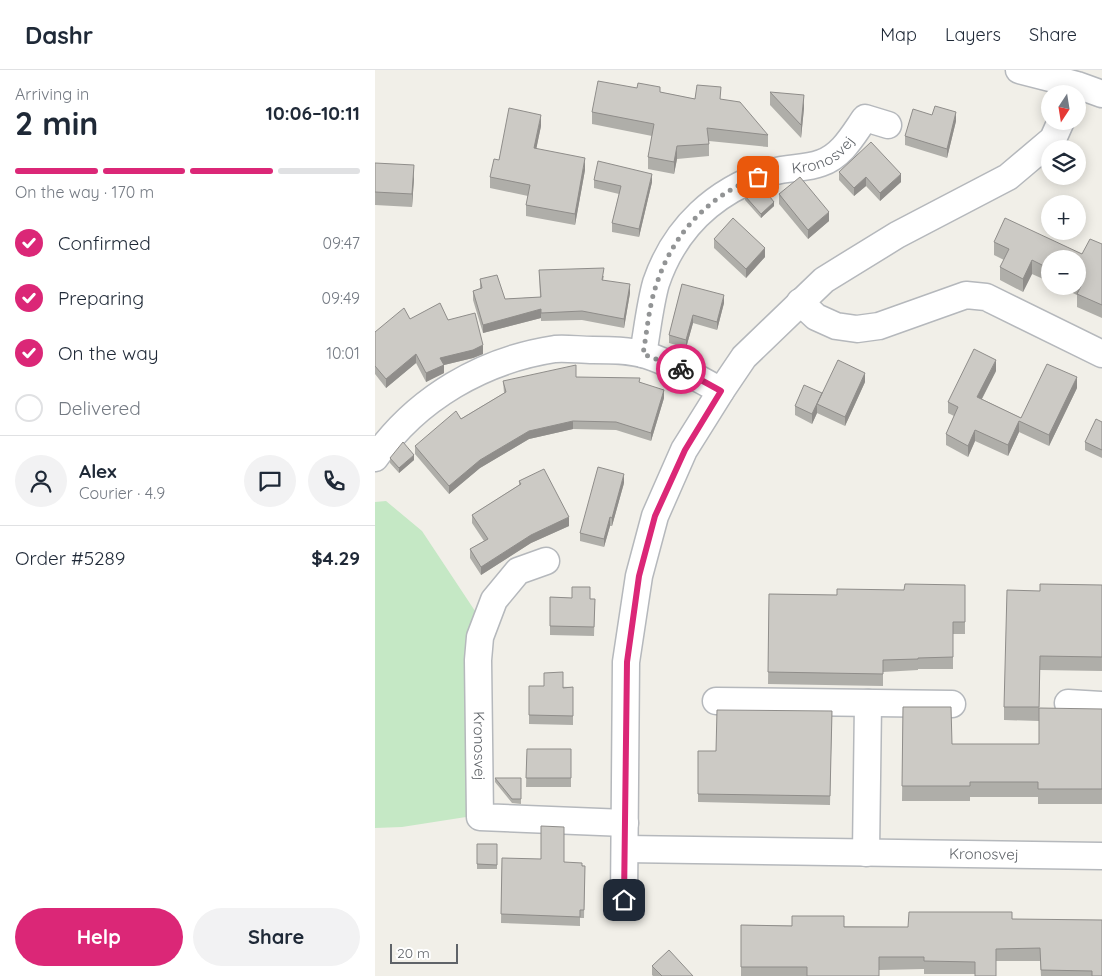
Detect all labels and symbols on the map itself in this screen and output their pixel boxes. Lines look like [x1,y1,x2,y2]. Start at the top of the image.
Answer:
north arrow [1041,85,1086,130]
street label: Kronosvej [791,132,858,177]
pin [737,156,779,198]
courier [656,344,706,394]
street label: Kronosvej [470,711,490,781]
street label: Kronosvej [949,844,1019,864]
pin [603,879,645,921]
scale bar [390,941,457,964]

